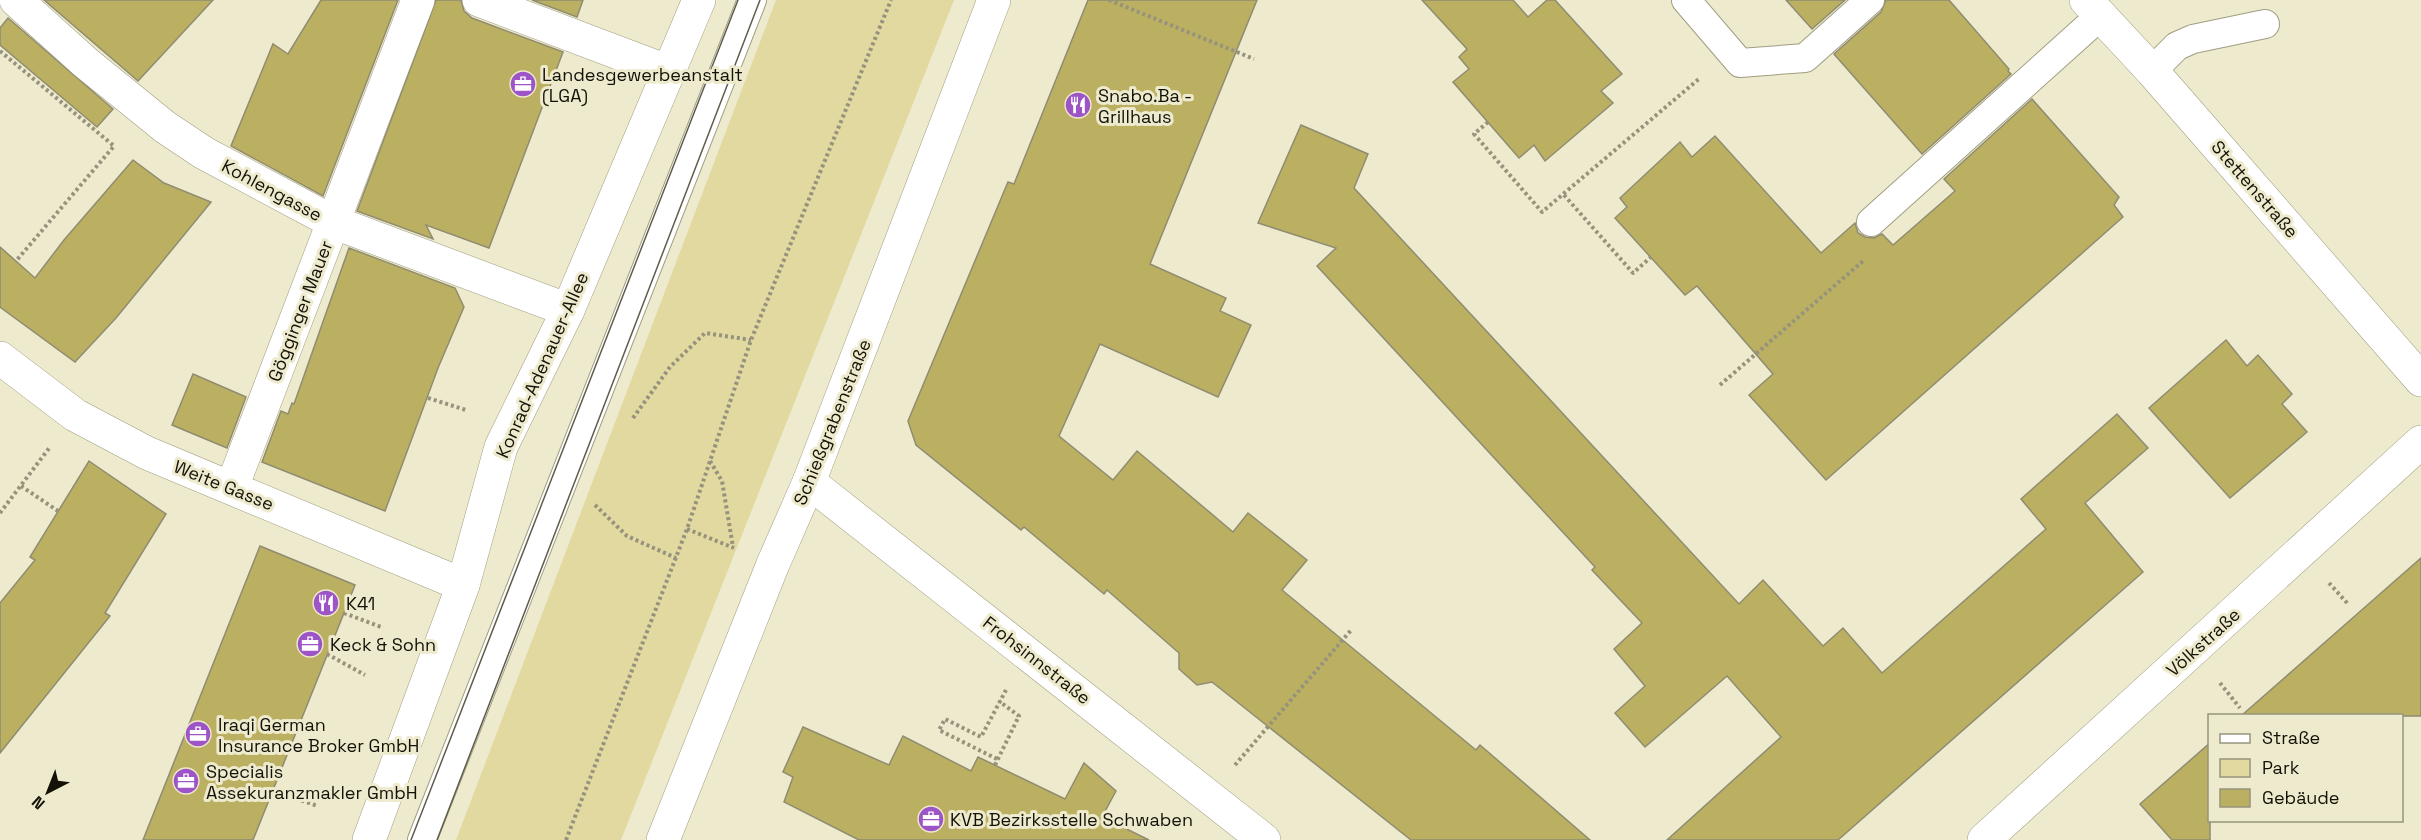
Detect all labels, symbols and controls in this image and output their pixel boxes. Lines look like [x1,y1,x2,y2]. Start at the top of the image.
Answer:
place label: Landesgewerbeanstalt (LGA) [542,63,743,107]
office icon: Landesgewerbeanstalt (LGA) [508,69,538,99]
place label: Snabo.Ba - Grillhaus [1098,84,1192,128]
restaurant icon: Snabo.Ba - Grillhaus [1063,90,1093,120]
street label: Stettenstraße [2206,136,2304,242]
street label: Kohlengasse [218,154,326,226]
street label: Gögginger Mauer [263,237,338,385]
street label: Konrad-Adenauer-Allee [491,268,593,462]
street label: Schießgrabenstraße [788,336,876,508]
street label: Weite Gasse [171,455,277,515]
restaurant icon: K41 [311,588,341,618]
place label: K41 [346,592,375,615]
street label: Völkstraße [2161,603,2245,681]
street label: Frohsinnstraße [978,611,1096,709]
office icon: Keck & Sohn [295,629,325,659]
place label: Keck & Sohn [330,633,436,656]
place label: Iraqi German Insurance Broker GmbH [218,713,419,757]
legend [2208,714,2403,822]
office icon: Iraqi German Insurance Broker GmbH [183,719,213,749]
text: Straße [2262,726,2320,749]
text: Park [2262,756,2300,779]
place label: Specialis Assekuranzmakler GmbH [206,760,418,804]
north arrow [18,762,78,822]
office icon: Specialis Assekuranzmakler GmbH [171,766,201,796]
text: Gebäude [2262,786,2340,809]
text: N [27,791,49,814]
office icon: KVB Bezirksstelle Schwaben [916,804,946,834]
place label: KVB Bezirksstelle Schwaben [950,808,1193,831]

